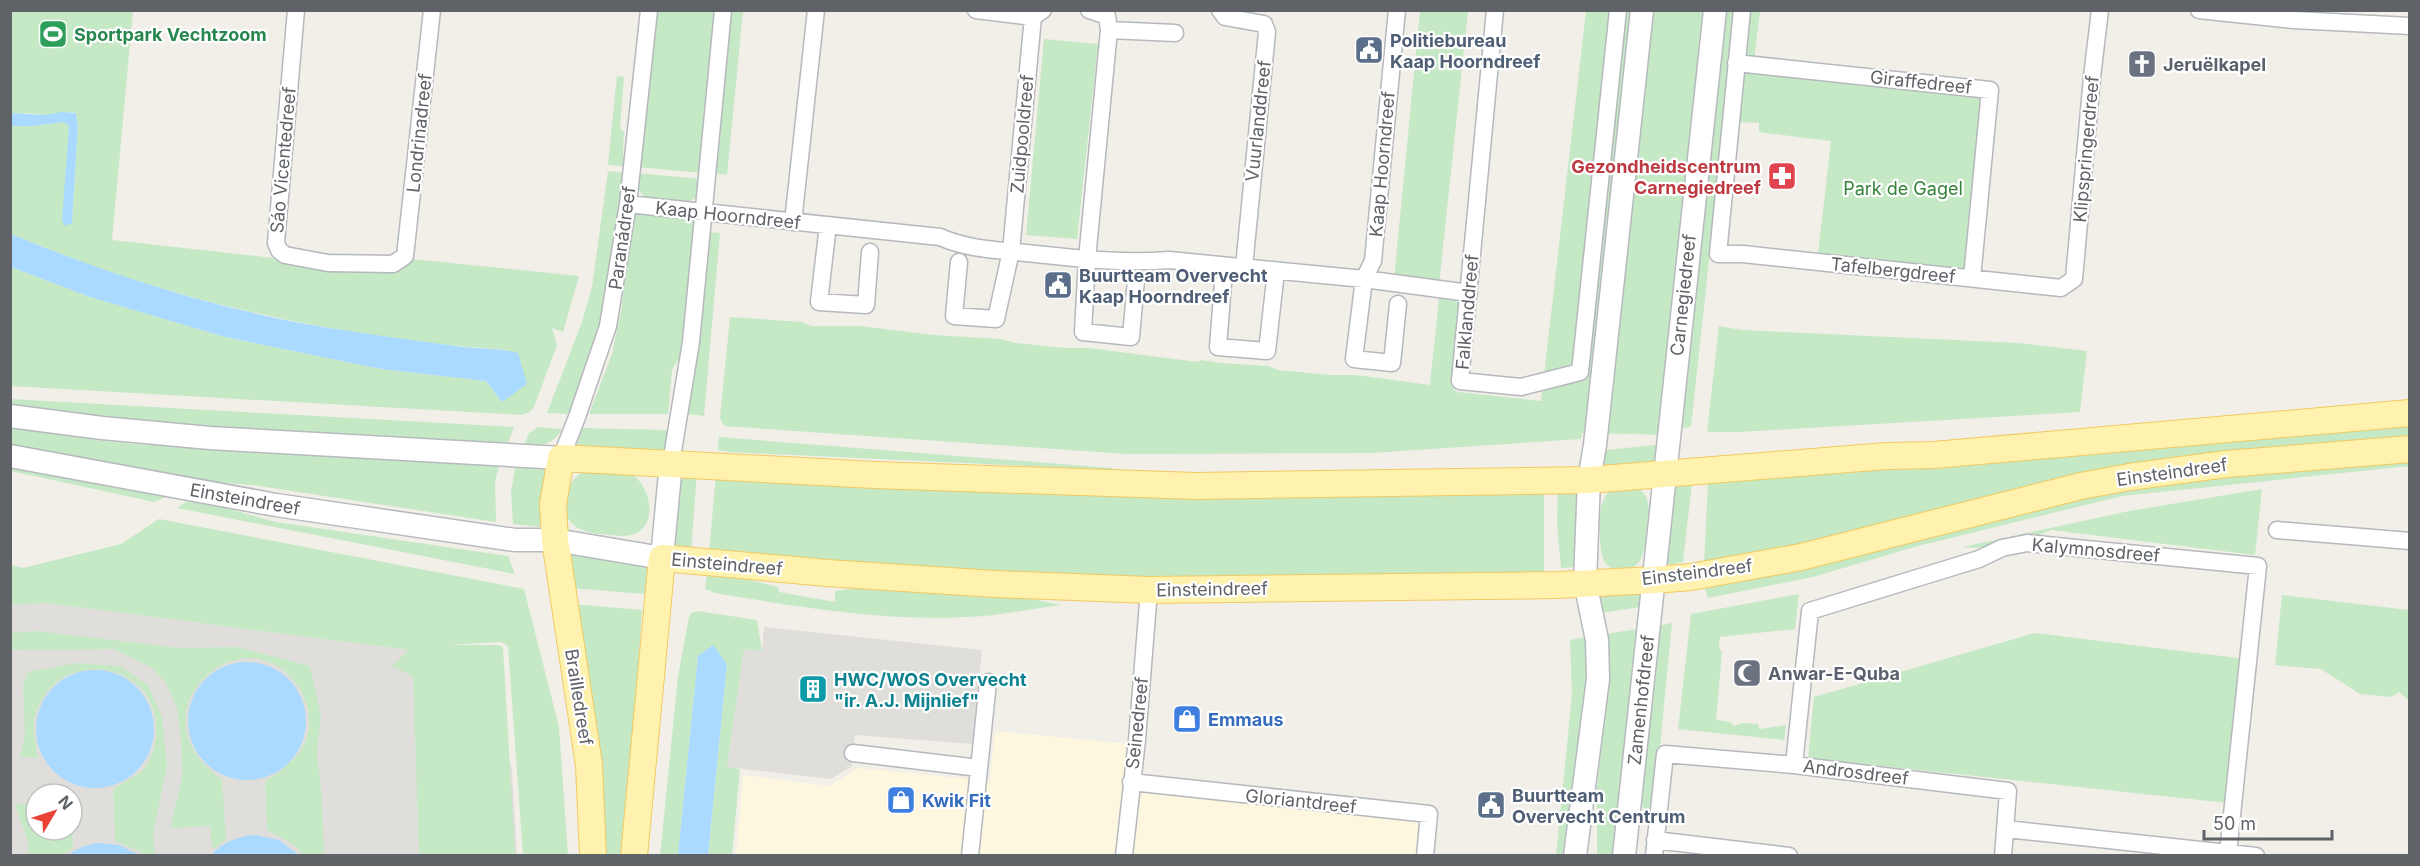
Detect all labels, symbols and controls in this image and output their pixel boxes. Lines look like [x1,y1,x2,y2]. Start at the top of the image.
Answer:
sports icon: Sportpark Vechtzoom [37,18,69,50]
place label: Sportpark Vechtzoom [74,24,267,45]
place label: Politiebureau Kaap Hoorndreef [1390,30,1541,72]
public building icon: Politiebureau Kaap Hoorndreef [1353,34,1385,66]
church icon: Jeruëlkapel [2126,48,2158,80]
place label: Jeruëlkapel [2163,54,2266,75]
street label: Vuurlanddreef [1241,59,1275,183]
street label: Giraffedreef [1869,66,1973,98]
street label: Londrinadreef [402,72,436,194]
street label: Zuidpooldreef [1006,73,1038,194]
street label: Klipspringerdreef [2069,74,2103,223]
street label: Sáo Vicentedreef [266,86,300,234]
street label: Kaap Hoorndreef [1365,90,1399,238]
place label: Gezondheidscentrum Carnegiedreef [1571,156,1761,198]
pharmacy icon: Gezondheidscentrum Carnegiedreef [1766,160,1798,192]
park label: Park de Gagel [1843,178,1963,199]
street label: Paranádreef [604,185,640,291]
street label: Kaap Hoorndreef [654,197,802,233]
street label: Carnegiedreef [1666,233,1700,357]
street label: Falklanddreef [1451,253,1483,371]
street label: Tafelbergdreef [1829,253,1957,287]
place label: Buurtteam Overvecht Kaap Hoorndreef [1079,265,1268,307]
public building icon: Buurtteam Overvecht Kaap Hoorndreef [1042,269,1074,301]
street label: Einsteindreef [2115,454,2229,490]
street label: Einsteindreef [188,479,302,519]
street label: Kalymnosdreef [2031,534,2161,566]
street label: Einsteindreef [670,549,784,579]
street label: Einsteindreef [1640,555,1754,589]
street label: Einsteindreef [1156,578,1268,600]
street label: Zamenhofdreef [1624,633,1658,766]
street label: Brailledreef [561,647,597,747]
mosque icon: Anwar-E-Quba [1731,657,1763,689]
place label: Anwar-E-Quba [1768,663,1900,684]
place label: HWC/WOS Overvecht "ir. A.J. Mijnlief" [834,669,1027,711]
building icon: HWC/WOS Overvecht "ir. A.J. Mijnlief" [797,673,829,705]
street label: Seinedreef [1122,675,1152,770]
shop icon: Emmaus [1171,703,1203,735]
place label: Emmaus [1208,709,1284,730]
street label: Androsdreef [1802,755,1910,789]
north arrow [24,782,84,842]
shop icon: Kwik Fit [885,784,917,816]
street label: Gloriantdreef [1244,785,1358,817]
place label: Buurtteam Overvecht Centrum [1512,785,1685,827]
public building icon: Buurtteam Overvecht Centrum [1475,789,1507,821]
place label: Kwik Fit [922,790,991,811]
text: N [54,792,77,814]
scale bar [2204,803,2332,841]
text: 50 m [2213,813,2256,834]

